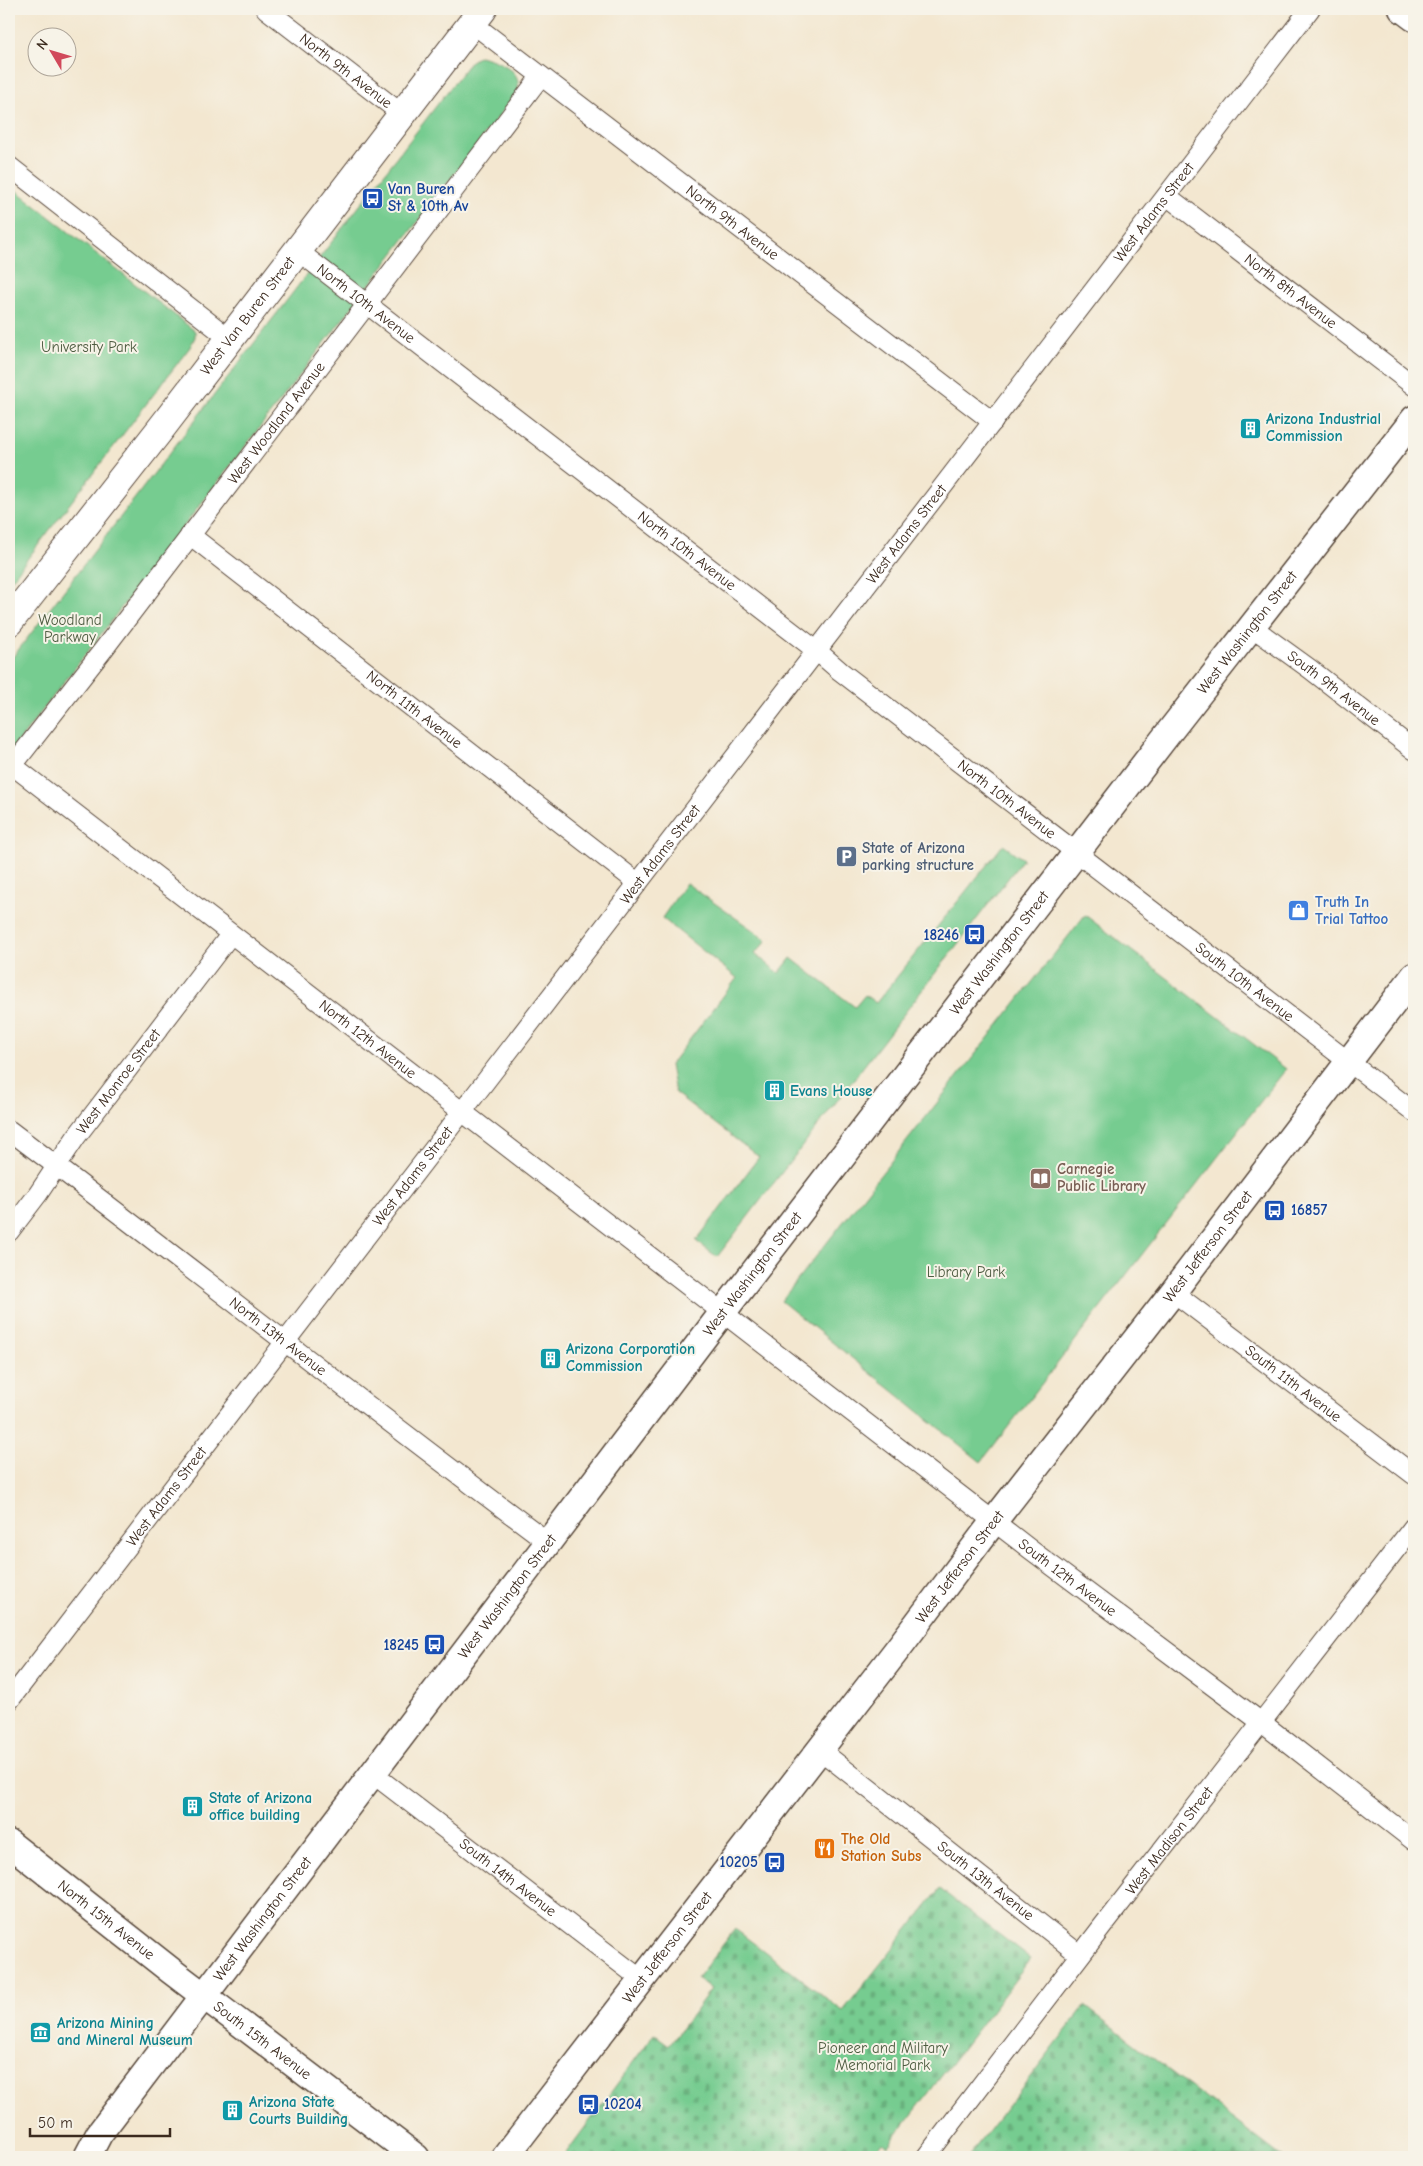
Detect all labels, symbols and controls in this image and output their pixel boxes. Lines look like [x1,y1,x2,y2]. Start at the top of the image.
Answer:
north arrow [28,28,78,78]
street label: North 9th Avenue [296,29,396,112]
text: N [33,35,52,53]
street label: West Adams Street [1110,158,1198,266]
place label: Van Buren St & 10th Av [388,180,469,215]
street label: North 9th Avenue [682,181,783,264]
bus stop icon: Van Buren St & 10th Av [360,186,384,210]
street label: North 8th Avenue [1241,250,1341,333]
street label: West Van Buren Street [196,253,299,379]
street label: North 10th Avenue [313,260,419,347]
park label: University Park [41,338,138,356]
street label: West Woodland Avenue [224,358,329,488]
place label: Arizona Industrial Commission [1266,410,1381,445]
building icon: Arizona Industrial Commission [1238,416,1262,440]
street label: West Adams Street [862,480,951,587]
street label: North 10th Avenue [634,507,740,595]
street label: West Washington Street [1193,567,1301,698]
park label: Woodland Parkway [38,611,102,646]
street label: South 9th Avenue [1284,647,1384,730]
street label: North 11th Avenue [363,666,466,752]
street label: North 10th Avenue [954,756,1060,843]
street label: West Adams Street [616,800,704,908]
place label: State of Arizona parking structure [862,839,974,874]
parking icon: State of Arizona parking structure [834,845,858,869]
street label: West Washington Street [946,887,1053,1018]
place label: Truth In Trial Tattoo [1315,893,1389,928]
shop icon: Truth In Trial Tattoo [1287,899,1311,923]
bus stop icon: 18246 [963,923,987,947]
place label: 18246 [924,926,959,944]
street label: South 10th Avenue [1192,938,1298,1026]
street label: North 12th Avenue [315,996,420,1082]
street label: West Monroe Street [72,1025,165,1138]
building icon: Evans House [762,1079,786,1103]
place label: Evans House [790,1082,872,1100]
street label: West Adams Street [369,1122,457,1230]
place label: Carnegie Public Library [1057,1160,1146,1195]
library icon: Carnegie Public Library [1029,1166,1053,1190]
street label: West Jefferson Street [1159,1187,1256,1306]
bus stop icon: 16857 [1263,1198,1287,1222]
place label: 16857 [1291,1201,1327,1219]
street label: West Washington Street [699,1208,806,1340]
park label: Library Park [927,1263,1006,1281]
street label: North 13th Avenue [226,1293,331,1380]
place label: Arizona Corporation Commission [566,1340,695,1375]
street label: South 11th Avenue [1242,1341,1345,1426]
building icon: Arizona Corporation Commission [538,1346,562,1370]
street label: West Adams Street [122,1443,211,1550]
street label: West Jefferson Street [911,1506,1008,1627]
street label: West Washington Street [454,1530,561,1662]
street label: South 12th Avenue [1015,1535,1121,1620]
bus stop icon: 18245 [423,1633,447,1657]
place label: 18245 [383,1636,419,1654]
street label: West Madison Street [1122,1783,1217,1898]
place label: State of Arizona office building [209,1789,312,1824]
building icon: State of Arizona office building [181,1795,205,1819]
place label: The Old Station Subs [841,1830,921,1865]
street label: South 14th Avenue [456,1834,560,1921]
restaurant icon: The Old Station Subs [813,1836,837,1860]
street label: South 13th Avenue [934,1837,1038,1924]
bus stop icon: 10205 [762,1850,786,1874]
street label: West Washington Street [209,1853,316,1985]
place label: 10205 [720,1853,758,1871]
street label: North 15th Avenue [54,1876,159,1964]
street label: West Jefferson Street [618,1887,716,2007]
street label: South 15th Avenue [210,1997,315,2083]
place label: Arizona Mining and Mineral Museum [57,2014,193,2049]
museum icon: Arizona Mining and Mineral Museum [29,2020,53,2044]
park label: Pioneer and Military Memorial Park [818,2039,948,2074]
bus stop icon: 10204 [576,2092,600,2116]
place label: Arizona State Courts Building [249,2093,348,2128]
place label: 10204 [604,2095,642,2113]
building icon: Arizona State Courts Building [221,2099,245,2123]
scale bar [30,2106,170,2138]
text: 50 m [38,2114,73,2132]

